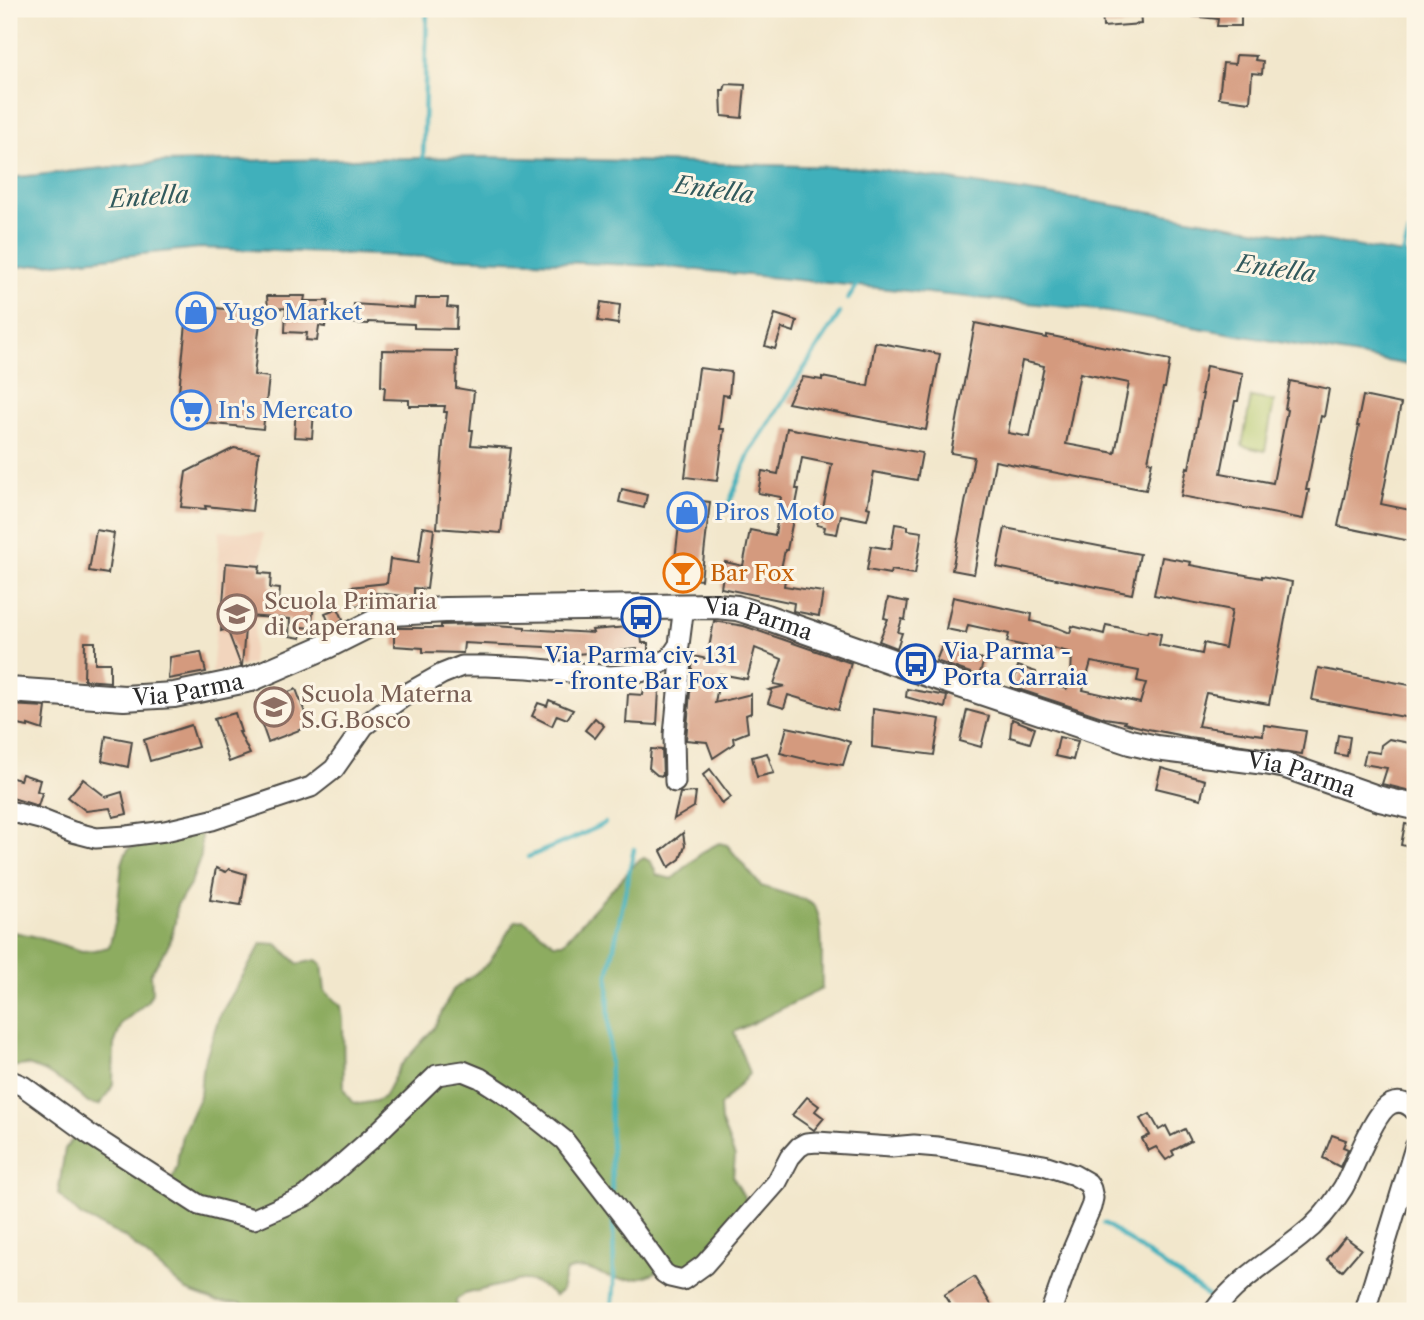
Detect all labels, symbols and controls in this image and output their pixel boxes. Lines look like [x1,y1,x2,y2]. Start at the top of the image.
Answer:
water label: Entella [670,169,756,209]
water label: Entella [106,179,190,214]
water label: Entella [1232,248,1318,288]
shop icon: Yugo Market [175,291,217,333]
place label: Yugo Market [222,298,362,326]
supermarket icon: In's Mercato [170,389,212,431]
place label: In's Mercato [218,396,353,424]
shop icon: Piros Moto [666,491,708,533]
place label: Piros Moto [714,498,835,526]
bar icon: Bar Fox [662,552,704,594]
place label: Bar Fox [710,559,795,587]
place label: Scuola Primaria di Caperana [264,587,438,641]
street label: Via Parma [703,592,817,647]
school or university icon: Scuola Primaria di Caperana [216,593,258,635]
bus stop icon: Via Parma civ. 131 - fronte Bar Fox [620,596,662,638]
place label: Via Parma - Porta Carraia [942,637,1089,691]
place label: Via Parma civ. 131 - fronte Bar Fox [544,641,737,695]
bus stop icon: Via Parma - Porta Carraia [895,643,937,685]
street label: Via Parma [131,667,247,712]
place label: Scuola Materna S.G.Bosco [301,680,473,734]
school or university icon: Scuola Materna S.G.Bosco [253,686,295,728]
street label: Via Parma [1245,746,1360,804]

